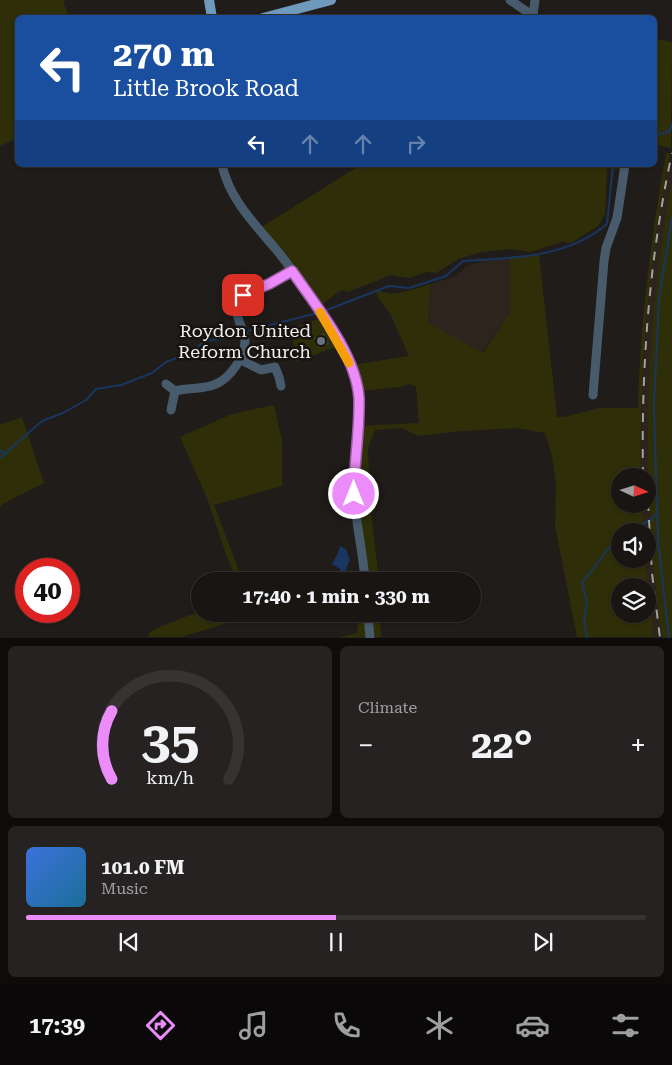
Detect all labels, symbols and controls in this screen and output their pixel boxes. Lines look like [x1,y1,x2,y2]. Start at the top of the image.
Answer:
text: 270 m [113,34,214,75]
icon: left [30,35,95,100]
text: Little Brook Road [113,76,299,101]
icon: left [243,130,271,158]
icon: ahead [296,130,324,158]
icon: ahead [349,130,377,158]
icon: right [402,130,430,158]
pin [222,274,264,316]
icon: arrive [229,281,257,309]
place label: Roydon United Reform Church [178,320,311,362]
marker: Roydon United Reform Church [315,335,327,347]
position arrow [327,467,379,519]
north arrow [611,468,656,512]
map controls [611,468,656,623]
button: sound [611,523,656,568]
speed limit sign: 40 [15,558,80,623]
button: layers [611,578,656,623]
text: 17:40 · 1 min · 330 m [242,585,430,608]
text: Climate [358,698,417,717]
text: 35 [141,710,199,771]
text: 22° [471,723,533,767]
text: − [358,729,374,762]
text: + [630,729,646,762]
text: km/h [146,767,194,788]
text: 101.0 FM [101,856,184,879]
text: Music [101,879,148,898]
icon: previous [115,928,143,956]
icon: pause [322,928,350,956]
icon: next [529,928,557,956]
icon: directions [143,1008,178,1043]
icon: music [236,1008,271,1043]
icon: phone [329,1008,364,1043]
icon: climate [422,1008,457,1043]
icon: car [515,1008,550,1043]
icon: filters [608,1008,643,1043]
text: 17:39 [29,1013,85,1038]

